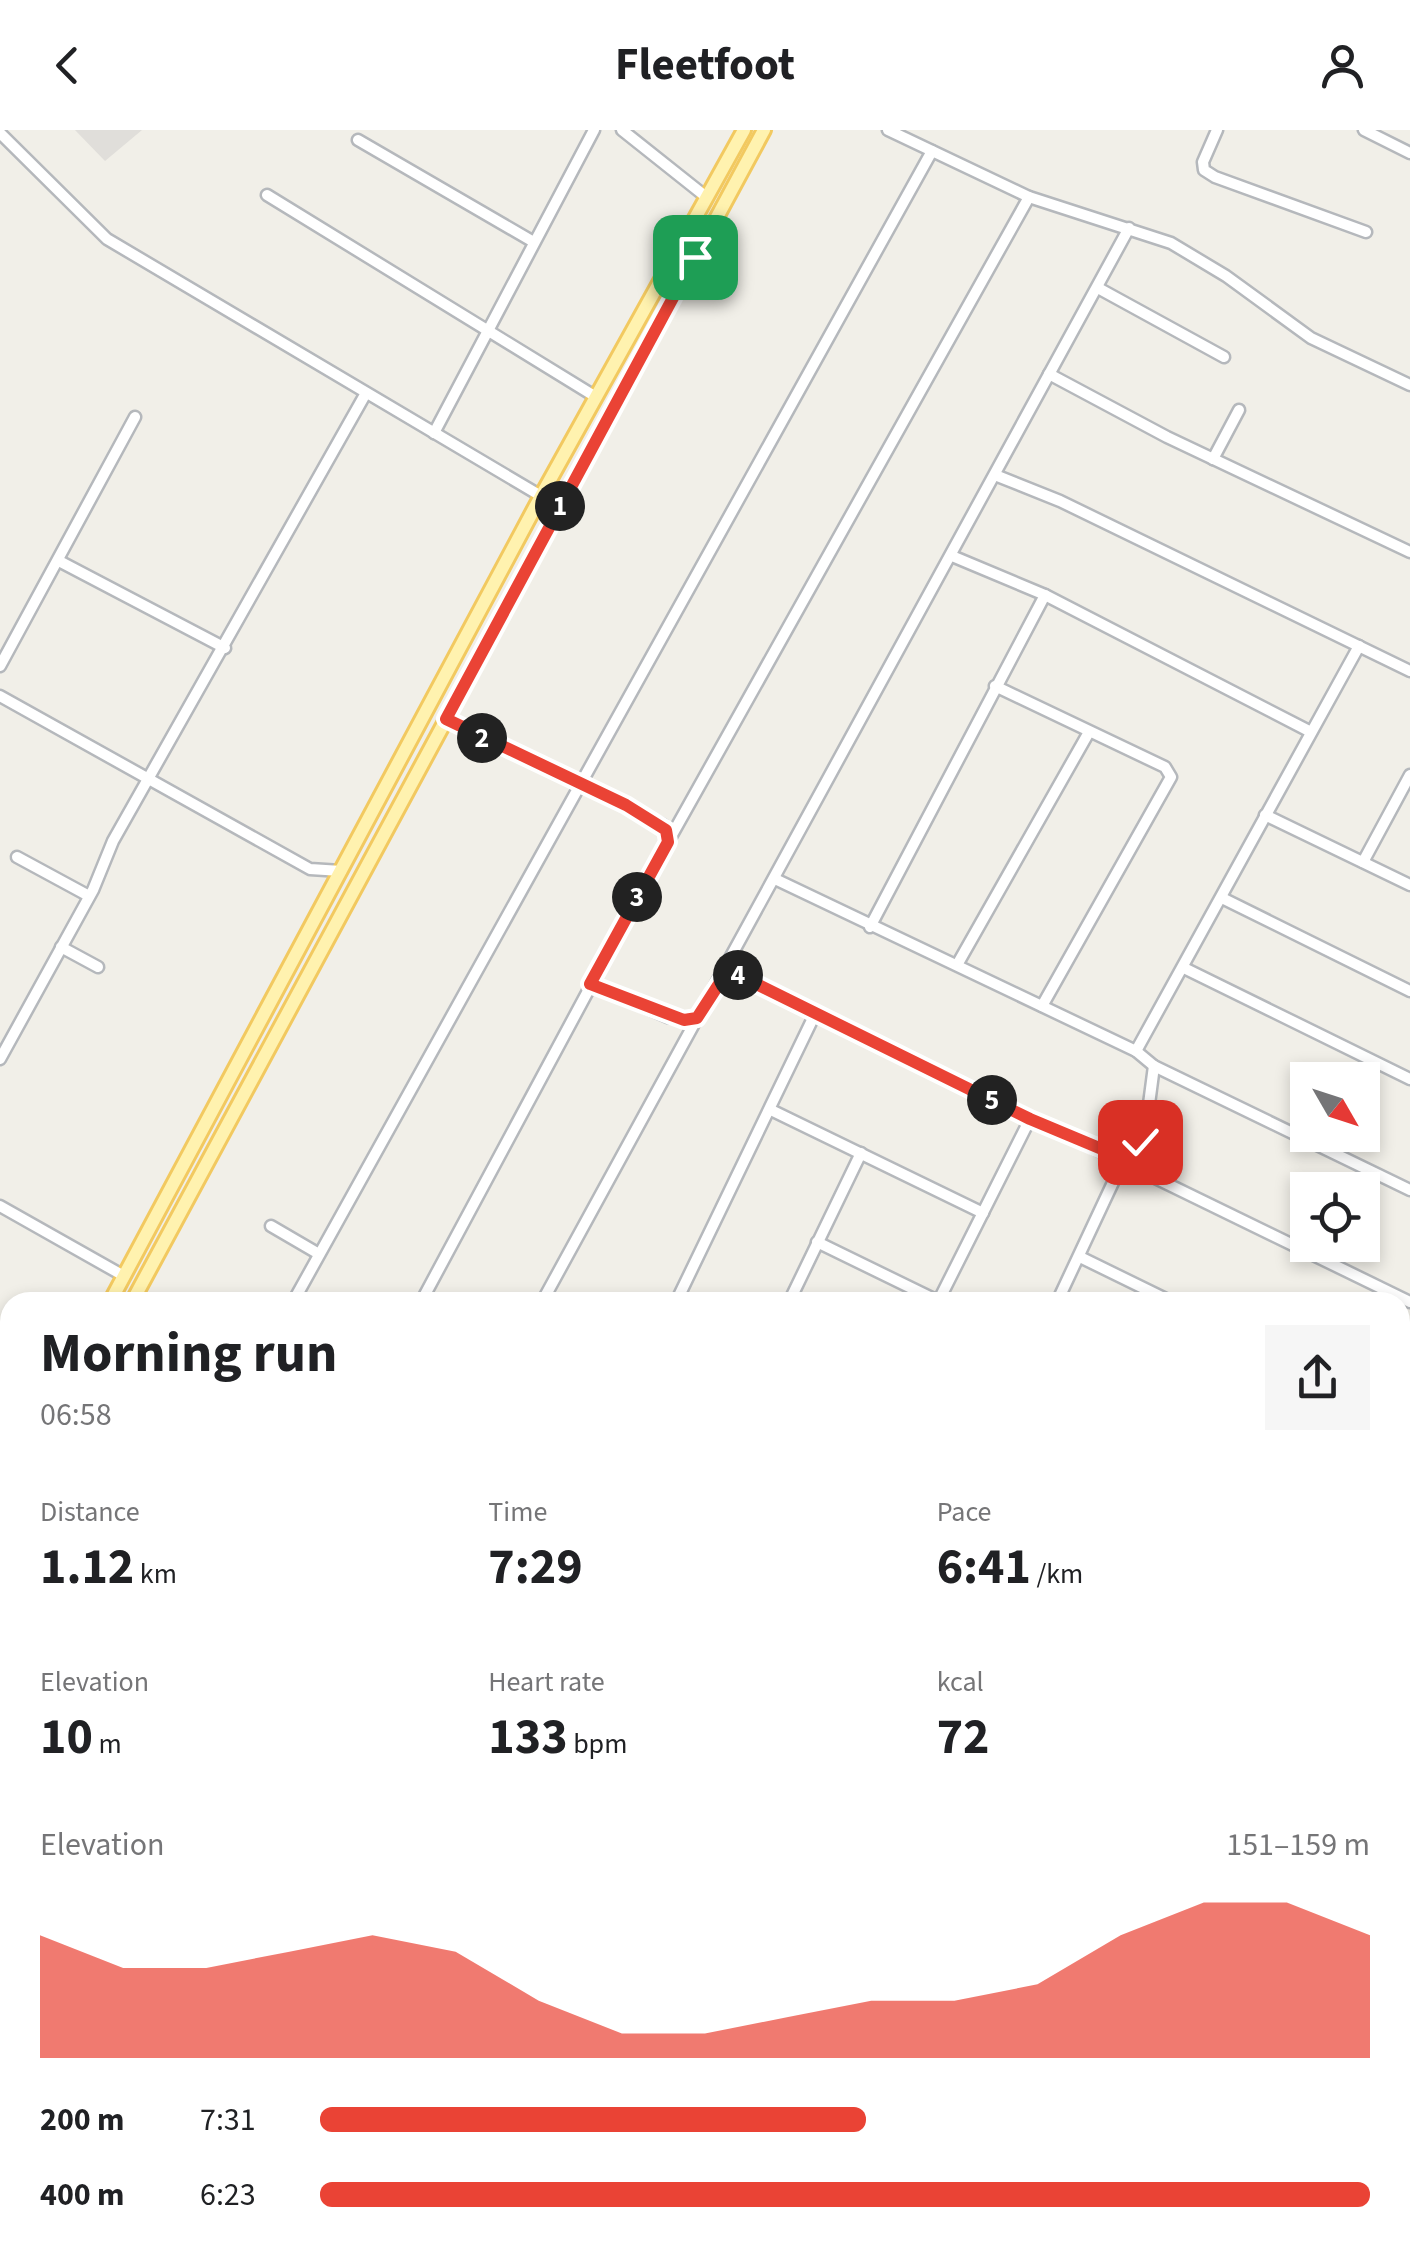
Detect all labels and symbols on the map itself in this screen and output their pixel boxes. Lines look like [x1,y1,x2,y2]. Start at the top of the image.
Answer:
pin [653,215,738,300]
pin: 1 [535,481,585,531]
pin: 2 [457,713,507,763]
pin: 3 [612,872,662,922]
pin: 4 [713,950,763,1000]
north arrow [1290,1062,1380,1152]
pin: 5 [967,1075,1017,1125]
pin [1098,1100,1183,1185]

